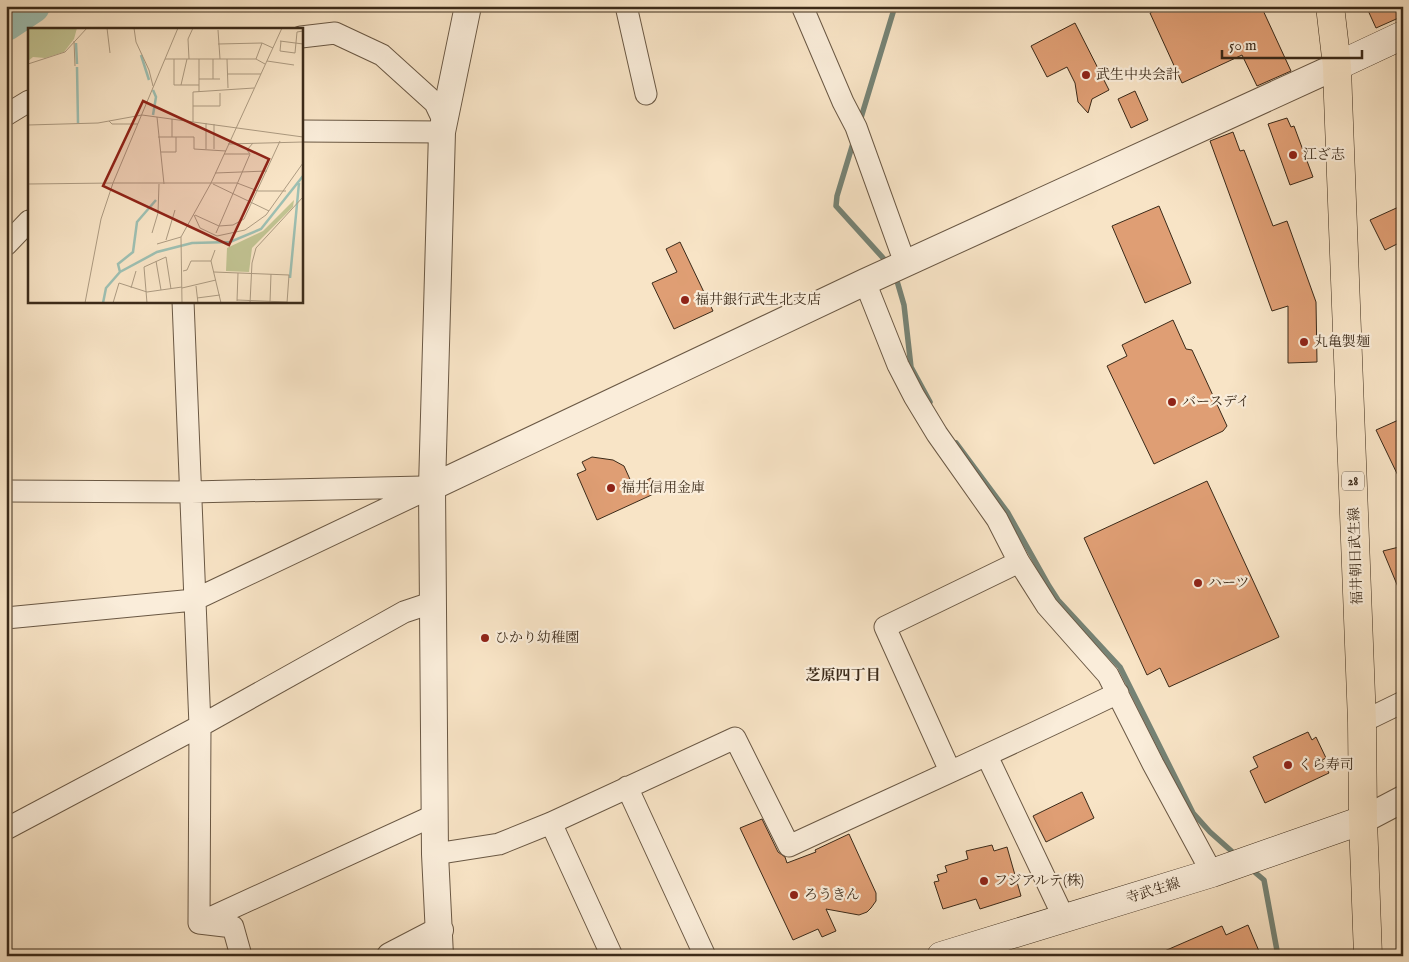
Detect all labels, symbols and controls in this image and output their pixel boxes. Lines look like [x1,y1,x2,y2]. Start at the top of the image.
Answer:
inset map [28,28,302,302]
scale bar [1222,28,1362,60]
text: 50 m [1229,36,1257,55]
place label: 武生中央会計 [1096,66,1180,84]
marker: 武生中央会計 [1080,69,1092,81]
place label: 江ざ志 [1303,146,1345,164]
marker: 江ざ志 [1287,149,1299,161]
place label: 福井銀行武生北支店 [695,291,821,309]
marker: 福井銀行武生北支店 [679,294,691,306]
place label: 丸亀製麺 [1314,333,1370,351]
marker: 丸亀製麺 [1298,336,1310,348]
place label: バースデイ [1182,393,1250,411]
marker: バースデイ [1166,396,1178,408]
road number: 28 [1342,472,1364,491]
place label: 福井信用金庫 [621,479,705,497]
marker: 福井信用金庫 [605,482,617,494]
street label: 福井朝日武生線 [1345,507,1367,605]
place label: ハーツ [1208,574,1249,592]
marker: ハーツ [1192,577,1204,589]
place label: ひかり幼稚園 [495,629,579,647]
marker: ひかり幼稚園 [479,632,491,644]
district label: 芝原四丁目 [805,666,881,685]
place label: くら寿司 [1298,756,1354,774]
marker: くら寿司 [1282,759,1294,771]
place label: フジアルテ(株) [994,872,1084,890]
street label: 寺武生線 [1124,874,1182,908]
marker: フジアルテ(株) [978,875,990,887]
place label: ろうきん [804,886,860,904]
marker: ろうきん [788,889,800,901]

